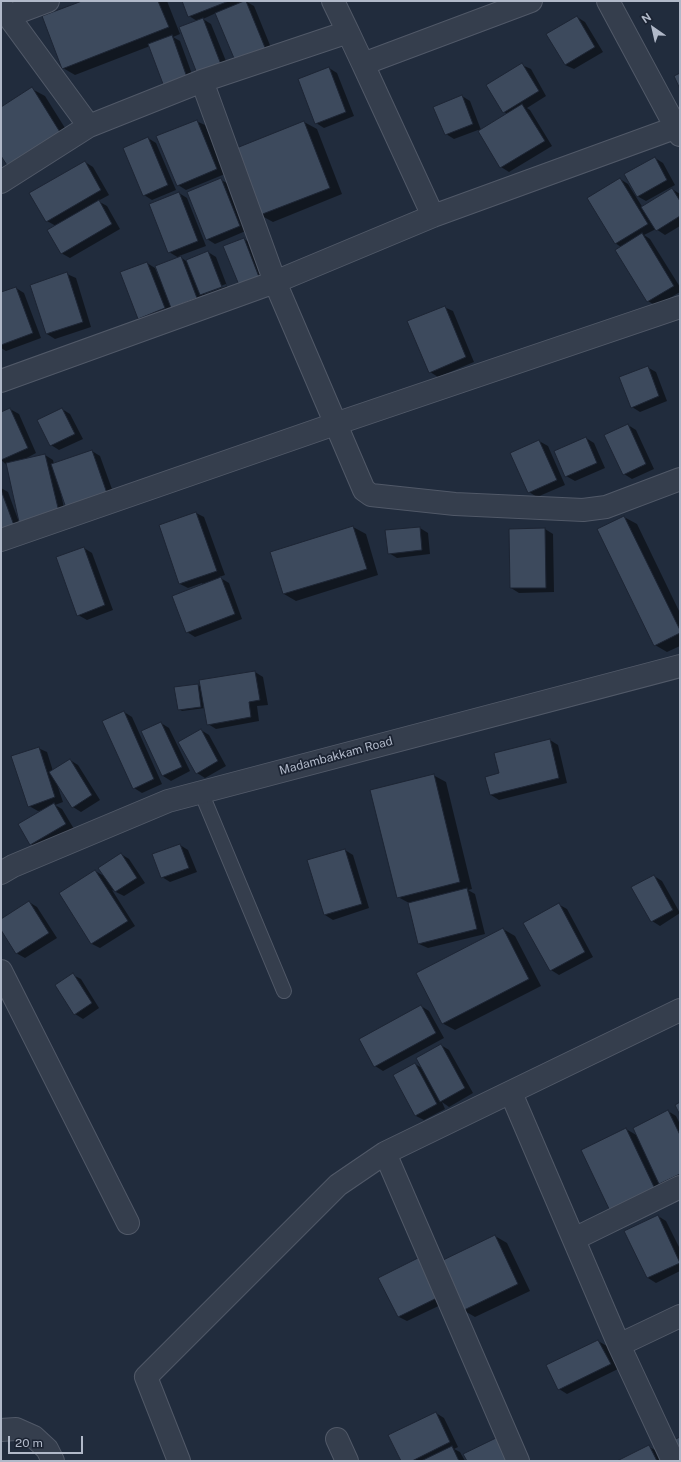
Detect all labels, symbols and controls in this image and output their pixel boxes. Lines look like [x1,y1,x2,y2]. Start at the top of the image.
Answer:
north arrow [633,8,673,48]
text: N [639,11,653,25]
street label: Madambakkam Road [278,734,394,778]
scale bar [10,1428,85,1454]
text: 20 m [15,1436,43,1450]

